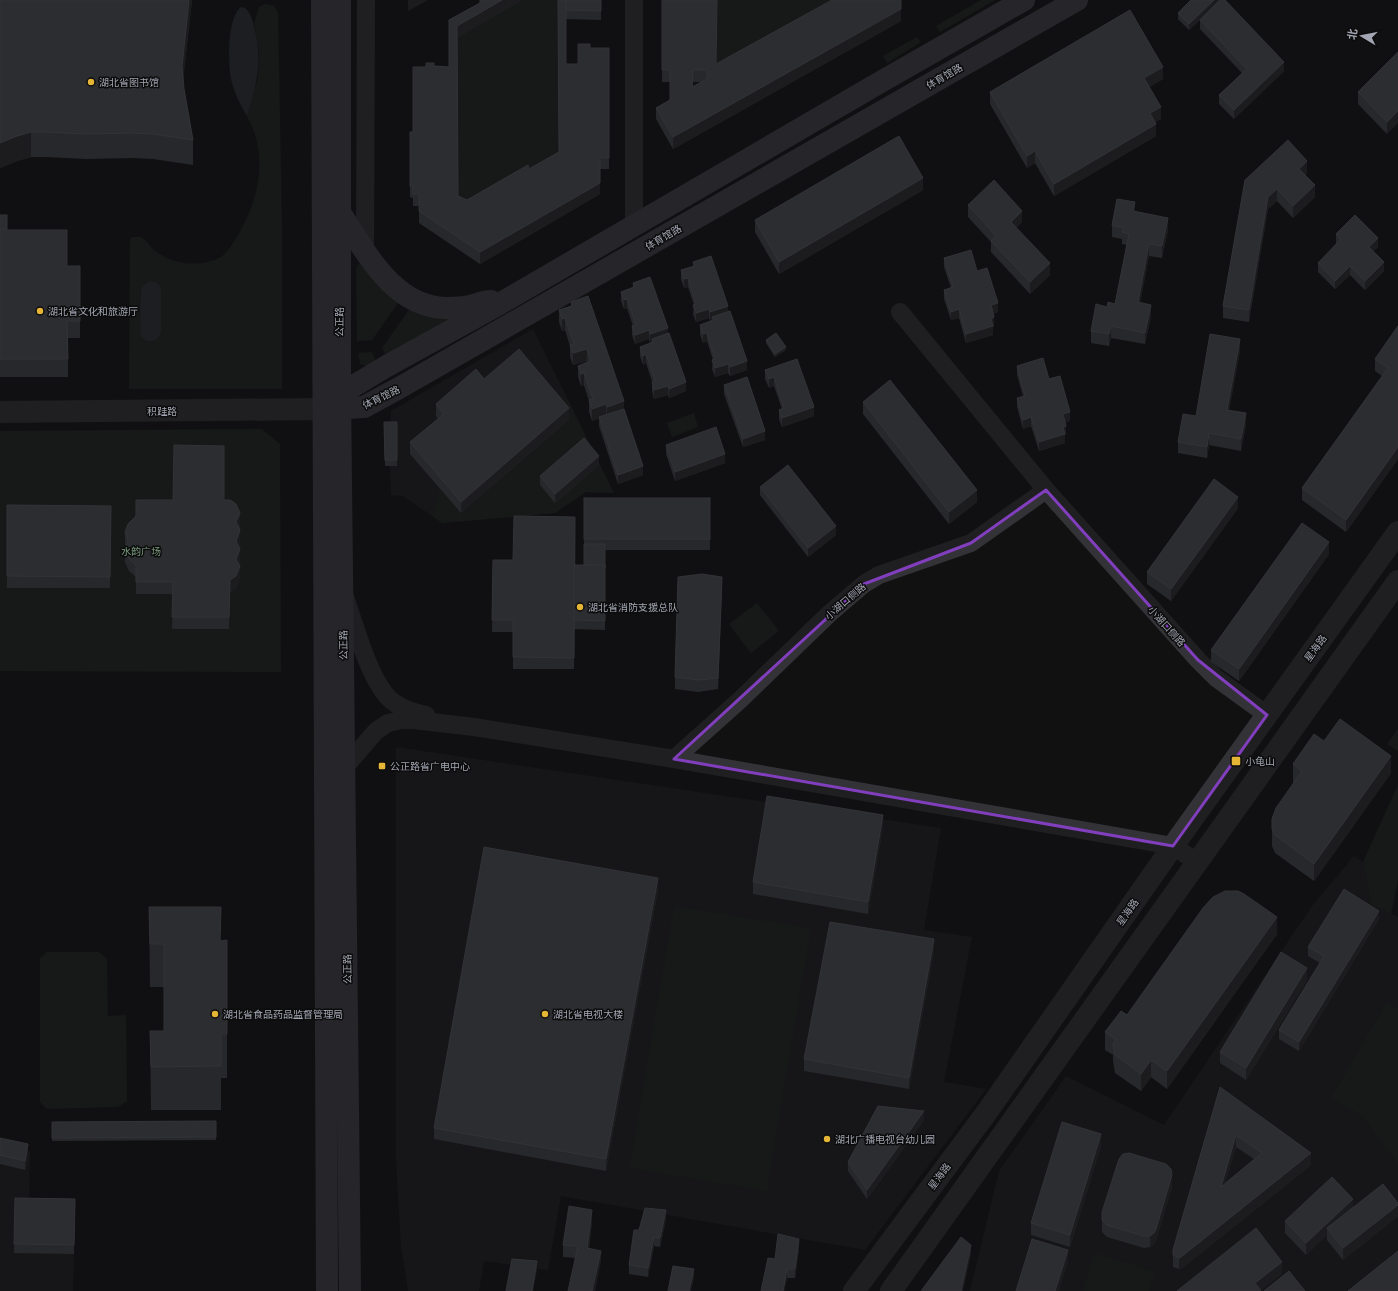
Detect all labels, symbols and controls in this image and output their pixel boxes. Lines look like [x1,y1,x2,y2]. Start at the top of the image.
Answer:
north arrow [1342,16,1382,56]
text: 北 [1344,28,1360,41]
street label: 体育馆路 [924,61,965,92]
place label: 湖北省图书馆 [99,76,159,89]
marker: 湖北省图书馆 [86,77,96,87]
street label: 体育馆路 [643,222,684,253]
place label: 湖北省文化和旅游厅 [48,305,138,318]
marker: 湖北省文化和旅游厅 [35,306,45,316]
street label: 公正路 [333,307,346,337]
street label: 体育馆路 [360,383,402,412]
street label: 积跬路 [147,405,177,418]
park label: 水韵广场 [121,545,161,558]
street label: 小湖口侧路 [822,580,868,623]
place label: 湖北省消防支援总队 [588,601,678,614]
marker: 湖北省消防支援总队 [575,602,585,612]
street label: 小湖口侧路 [1145,603,1188,649]
street label: 公正路 [337,630,350,660]
street label: 星海路 [1301,632,1329,664]
marker: 小龟山 [1230,755,1242,767]
place label: 小龟山 [1245,755,1275,768]
place label: 公正路省广电中心 [390,760,470,773]
marker: 公正路省广电中心 [377,761,387,771]
street label: 星海路 [1113,896,1141,928]
street label: 公正路 [341,954,354,984]
place label: 湖北省食品药品监督管理局 [223,1008,343,1021]
place label: 湖北省电视大楼 [553,1008,623,1021]
marker: 湖北省食品药品监督管理局 [210,1009,220,1019]
marker: 湖北省电视大楼 [540,1009,550,1019]
place label: 湖北广播电视台幼儿园 [835,1133,935,1146]
marker: 湖北广播电视台幼儿园 [822,1134,832,1144]
street label: 星海路 [925,1160,954,1192]

